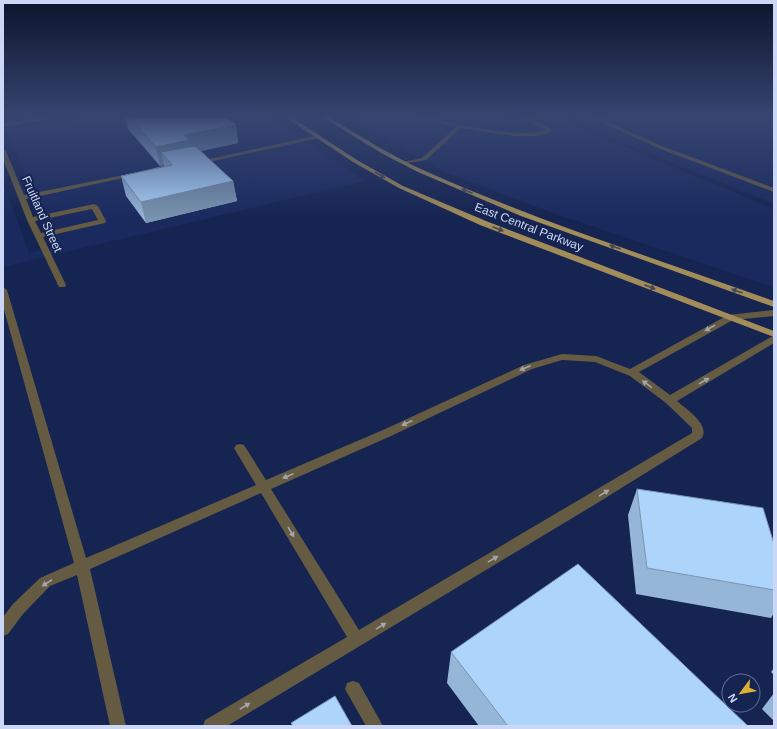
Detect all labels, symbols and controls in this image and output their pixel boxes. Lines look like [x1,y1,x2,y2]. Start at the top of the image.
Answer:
one-way arrow [374,172,385,179]
street label: Fruitland Street [19,174,65,255]
one-way arrow [461,187,473,193]
street label: East Central Parkway [473,200,585,254]
one-way arrow [492,226,504,232]
one-way arrow [609,244,621,250]
one-way arrow [644,284,656,290]
one-way arrow [731,287,743,293]
one-way arrow [704,325,716,332]
one-way arrow [519,365,531,371]
one-way arrow [698,377,710,384]
one-way arrow [642,379,653,388]
one-way arrow [402,420,413,426]
one-way arrow [282,473,294,479]
one-way arrow [598,489,610,496]
one-way arrow [288,526,295,538]
one-way arrow [487,556,499,563]
one-way arrow [41,579,52,586]
one-way arrow [375,622,387,629]
north arrow [721,673,761,713]
text: N [725,692,740,705]
one-way arrow [239,703,251,710]

